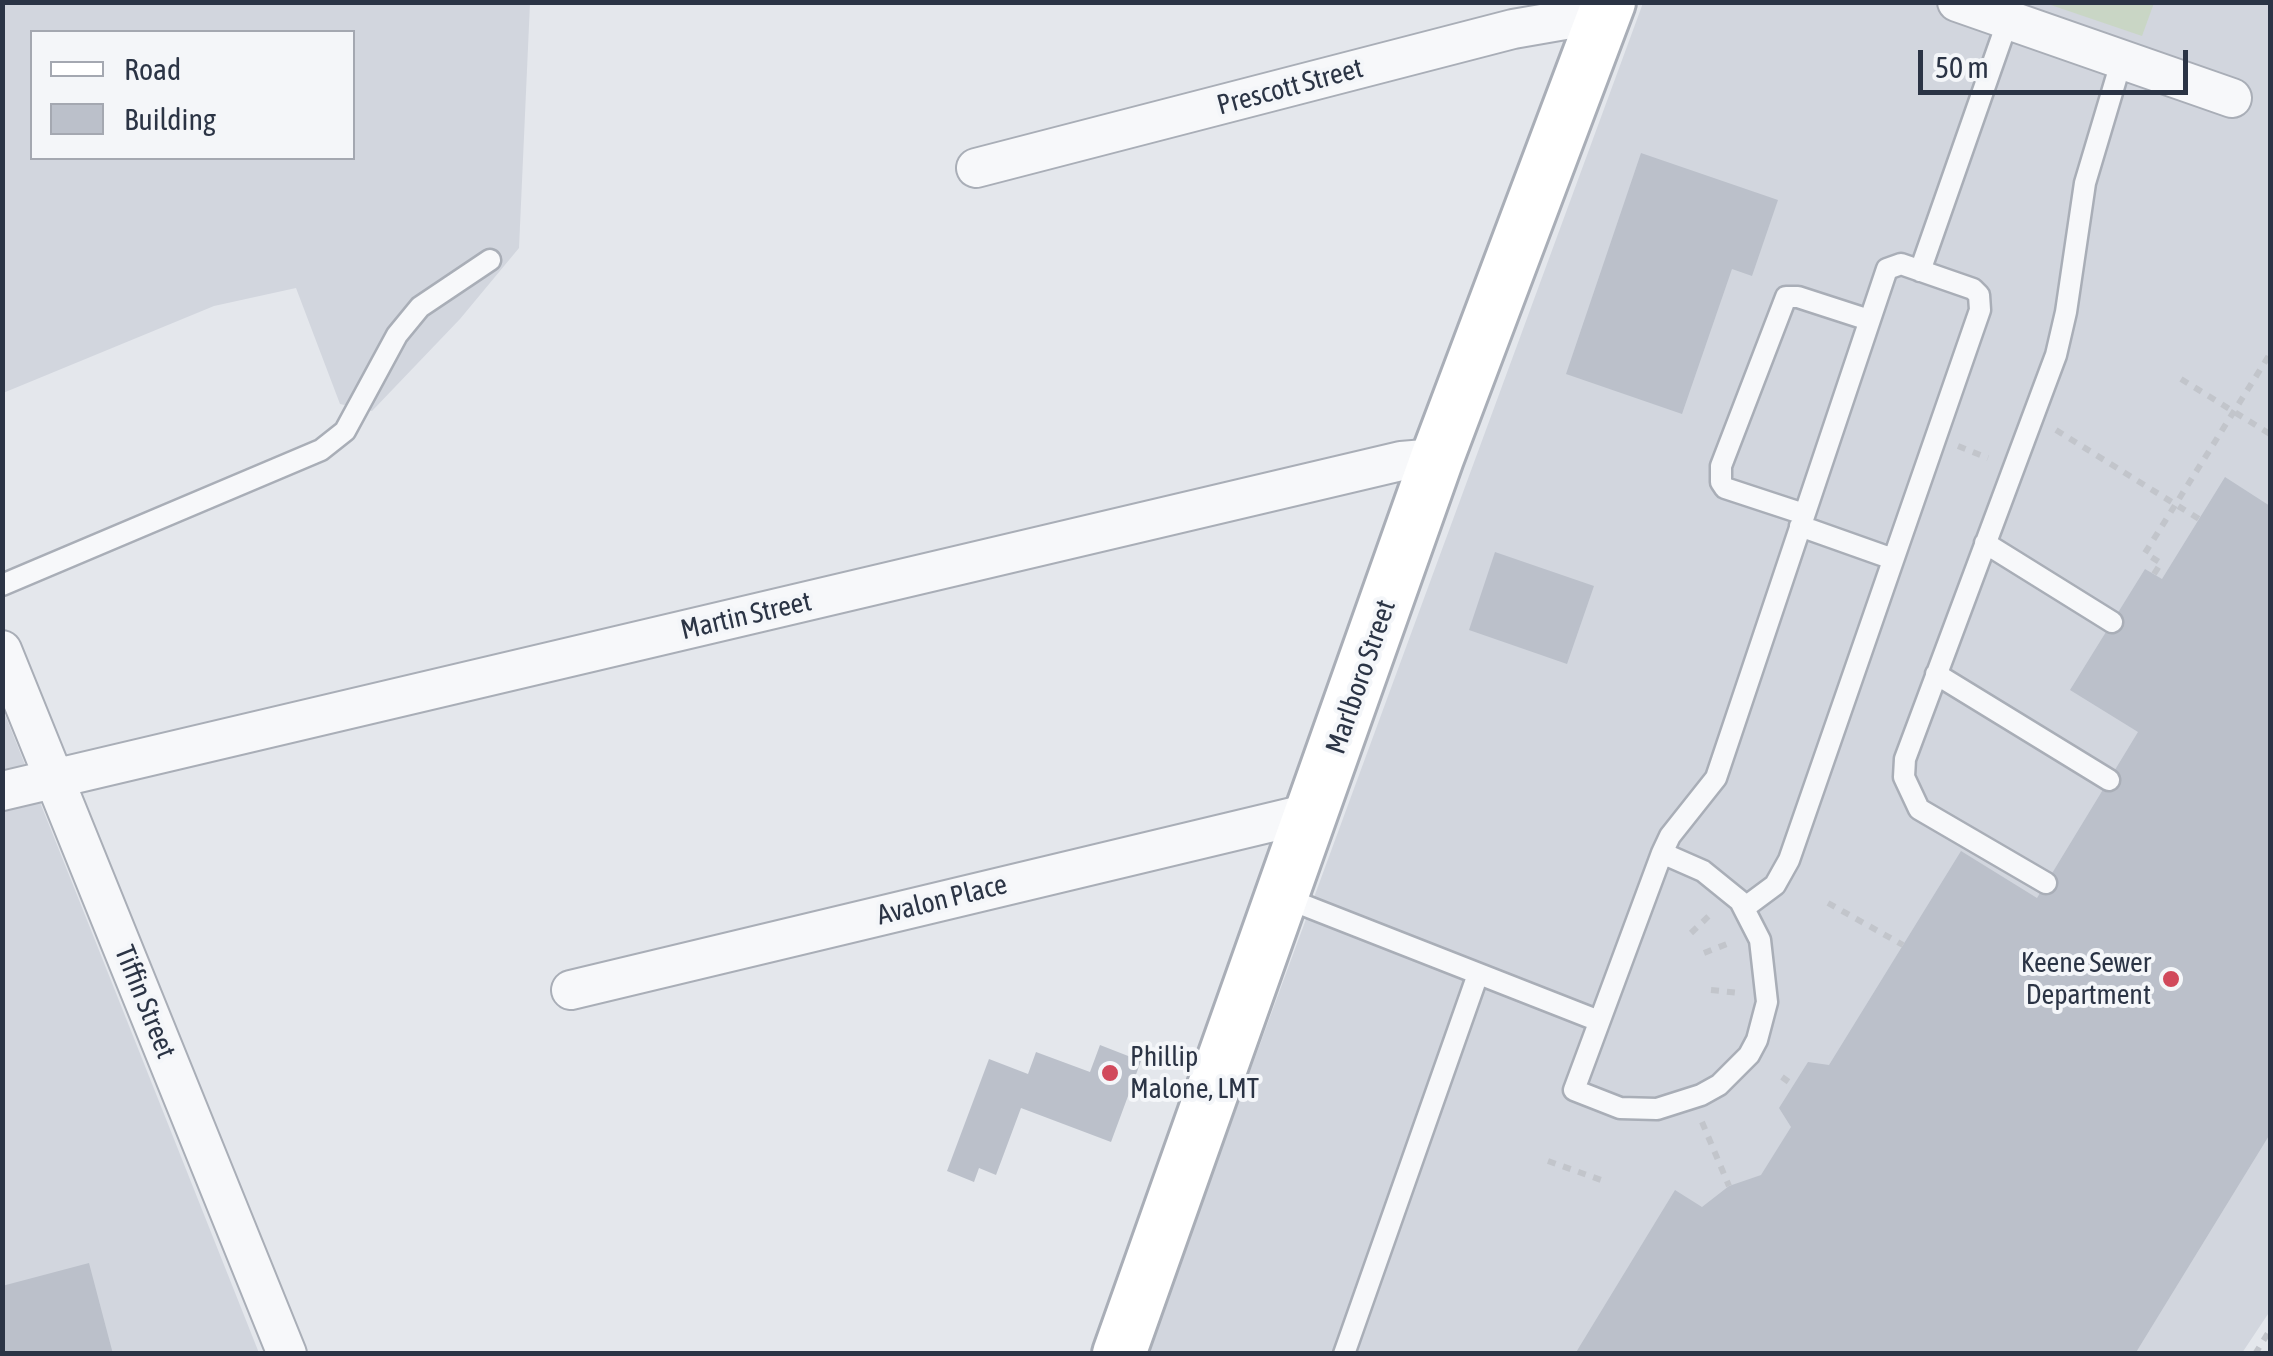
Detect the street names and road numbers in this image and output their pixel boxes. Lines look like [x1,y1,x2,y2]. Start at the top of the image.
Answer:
street label: Prescott Street [1213,51,1367,123]
street label: Martin Street [677,585,815,647]
street label: Marlboro Street [1319,596,1403,758]
street label: Avalon Place [873,868,1011,932]
street label: Tiffin Street [107,941,183,1063]

